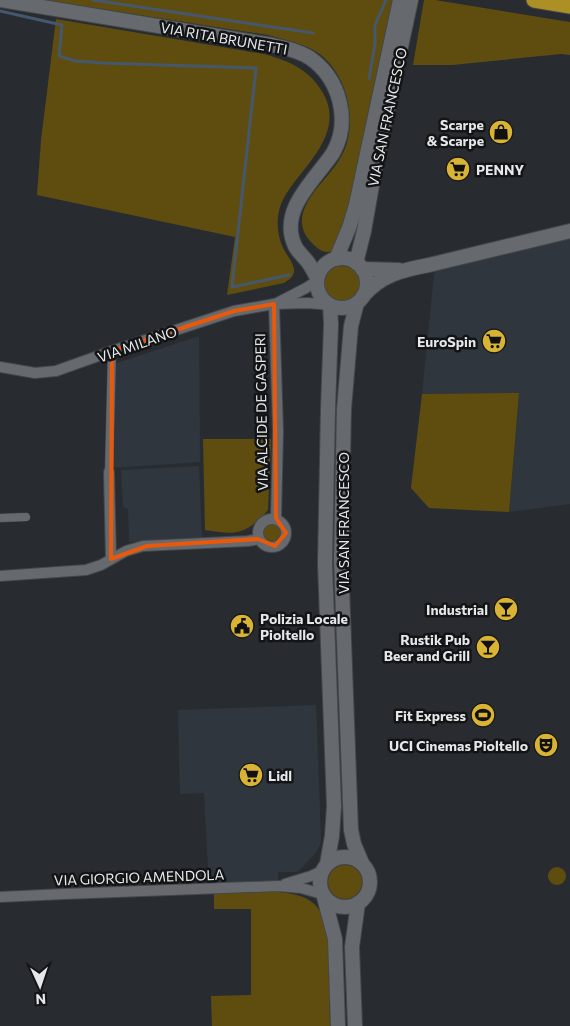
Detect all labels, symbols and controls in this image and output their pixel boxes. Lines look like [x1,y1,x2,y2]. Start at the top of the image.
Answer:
street label: VIA RITA BRUNETTI [159,18,289,58]
street label: VIA SAN FRANCESCO [364,46,410,188]
place label: Scarpe & Scarpe [427,116,484,149]
shop icon: Scarpe & Scarpe [488,119,514,145]
supermarket icon: PENNY [445,156,471,182]
place label: PENNY [476,161,524,178]
street label: VIA MILANO [95,322,179,366]
supermarket icon: EuroSpin [481,328,507,354]
street label: VIA ALCIDE DE GASPERI [251,333,271,491]
place label: EuroSpin [417,333,476,350]
street label: VIA SAN FRANCESCO [335,452,352,594]
bar icon: Industrial [493,596,519,622]
place label: Industrial [426,601,488,618]
place label: Polizia Locale Pioltello [260,610,348,643]
public building icon: Polizia Locale Pioltello [229,613,255,639]
place label: Rustik Pub Beer and Grill [384,631,470,664]
bar icon: Rustik Pub Beer and Grill [475,634,501,660]
sports icon: Fit Express [470,702,496,728]
place label: Fit Express [395,707,466,724]
theatre icon: UCI Cinemas Pioltello [533,732,559,758]
place label: UCI Cinemas Pioltello [389,737,528,754]
supermarket icon: Lidl [238,762,264,788]
place label: Lidl [268,767,292,784]
street label: VIA GIORGIO AMENDOLA [54,866,225,888]
north arrow [15,961,65,1011]
text: N [35,991,46,1008]

